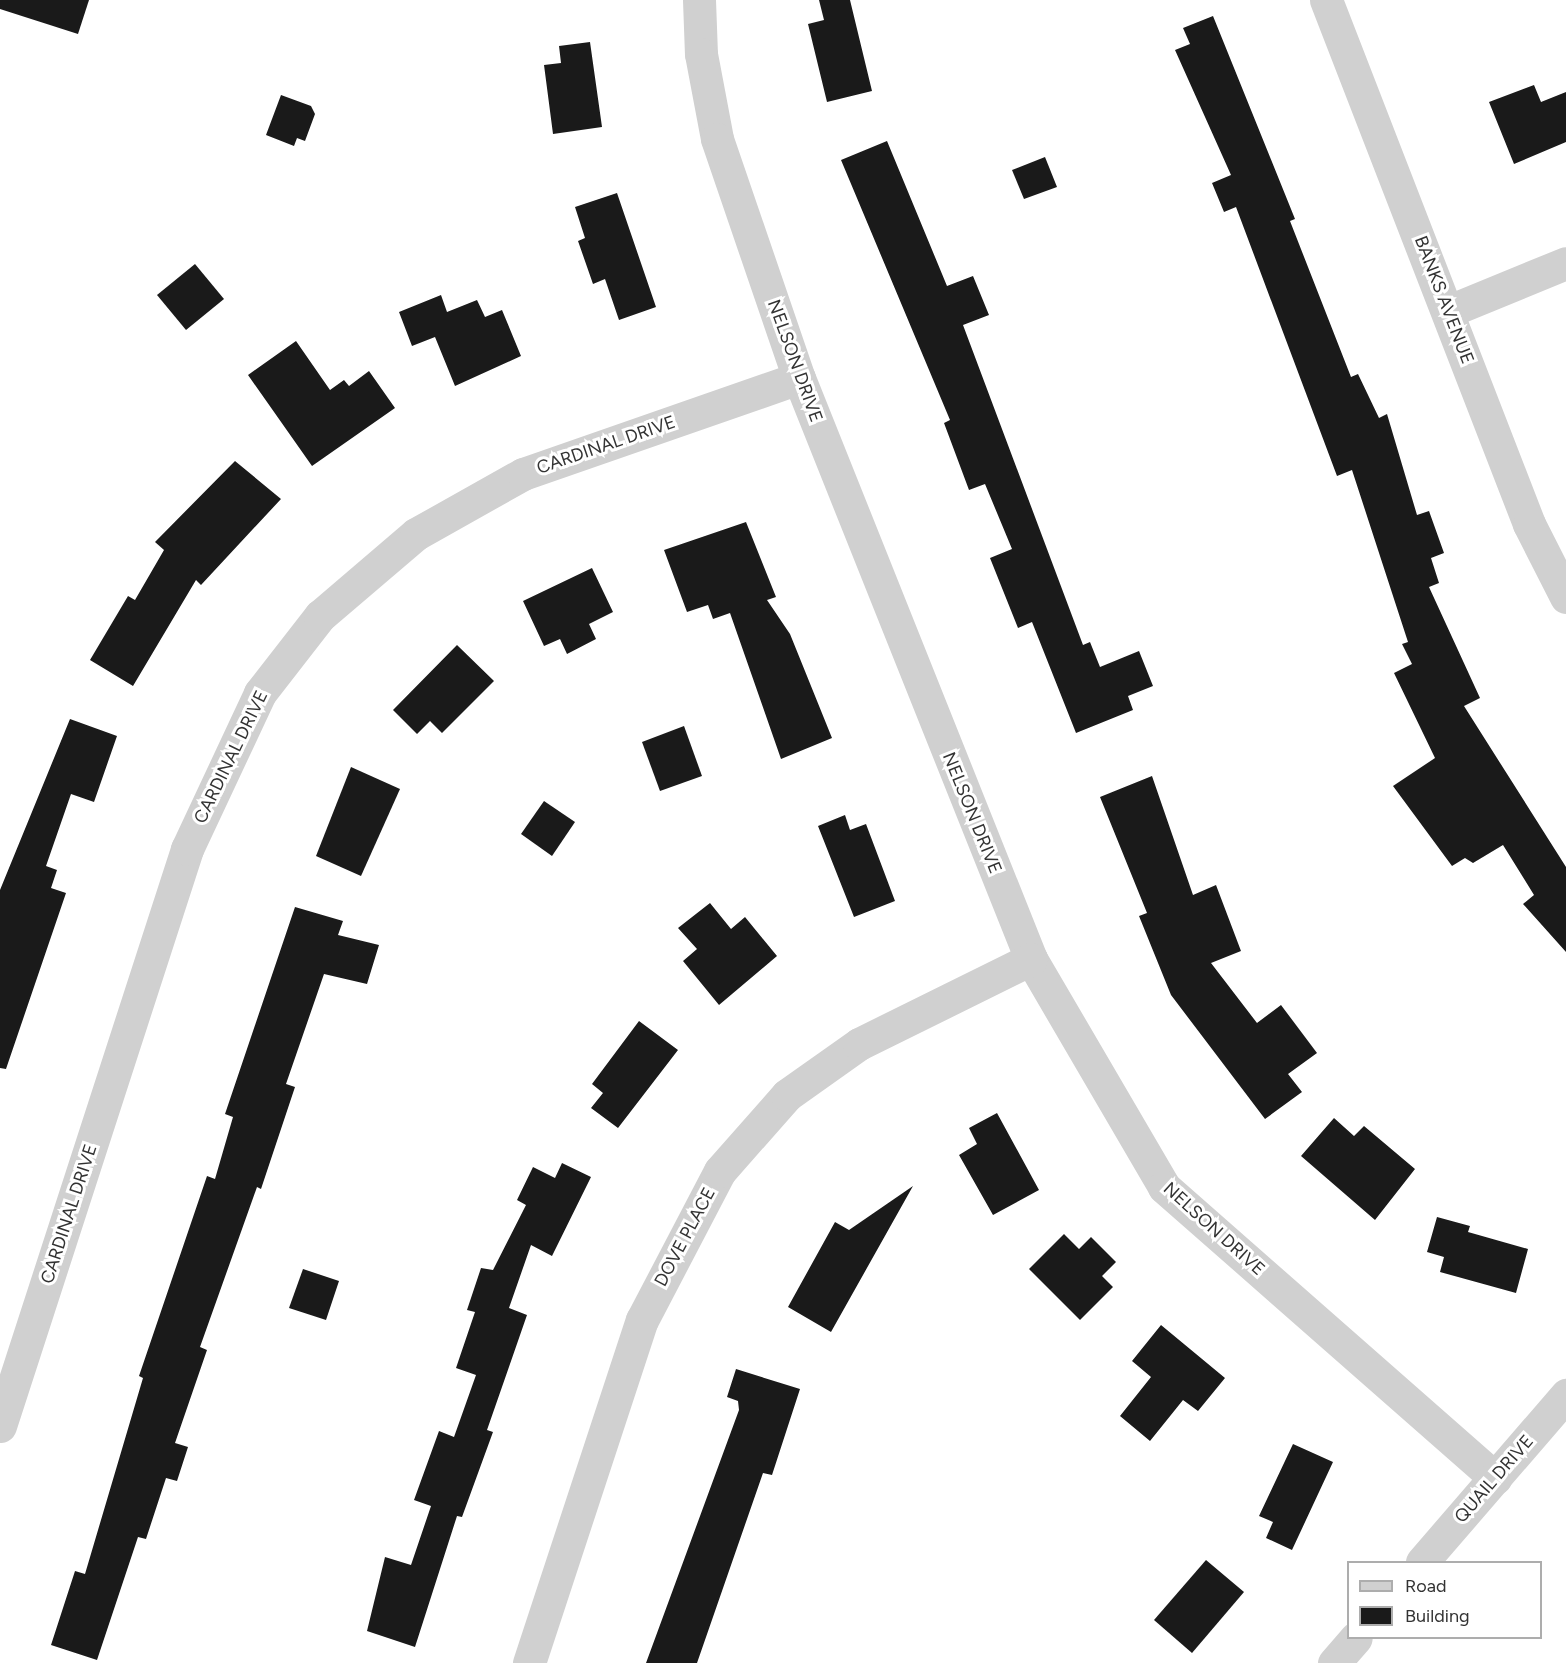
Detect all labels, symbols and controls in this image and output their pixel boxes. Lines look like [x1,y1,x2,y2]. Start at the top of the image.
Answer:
street label: BANKS AVENUE [1410,233,1478,367]
street label: NELSON DRIVE [763,297,827,425]
street label: CARDINAL DRIVE [534,411,678,479]
street label: CARDINAL DRIVE [189,687,273,827]
street label: NELSON DRIVE [938,749,1006,877]
street label: CARDINAL DRIVE [36,1142,102,1286]
street label: NELSON DRIVE [1159,1178,1269,1280]
street label: DOVE PLACE [650,1184,720,1290]
street label: QUAIL DRIVE [1450,1431,1538,1527]
legend [1347,1561,1542,1639]
text: Road [1405,1575,1446,1597]
text: Building [1405,1605,1470,1627]

